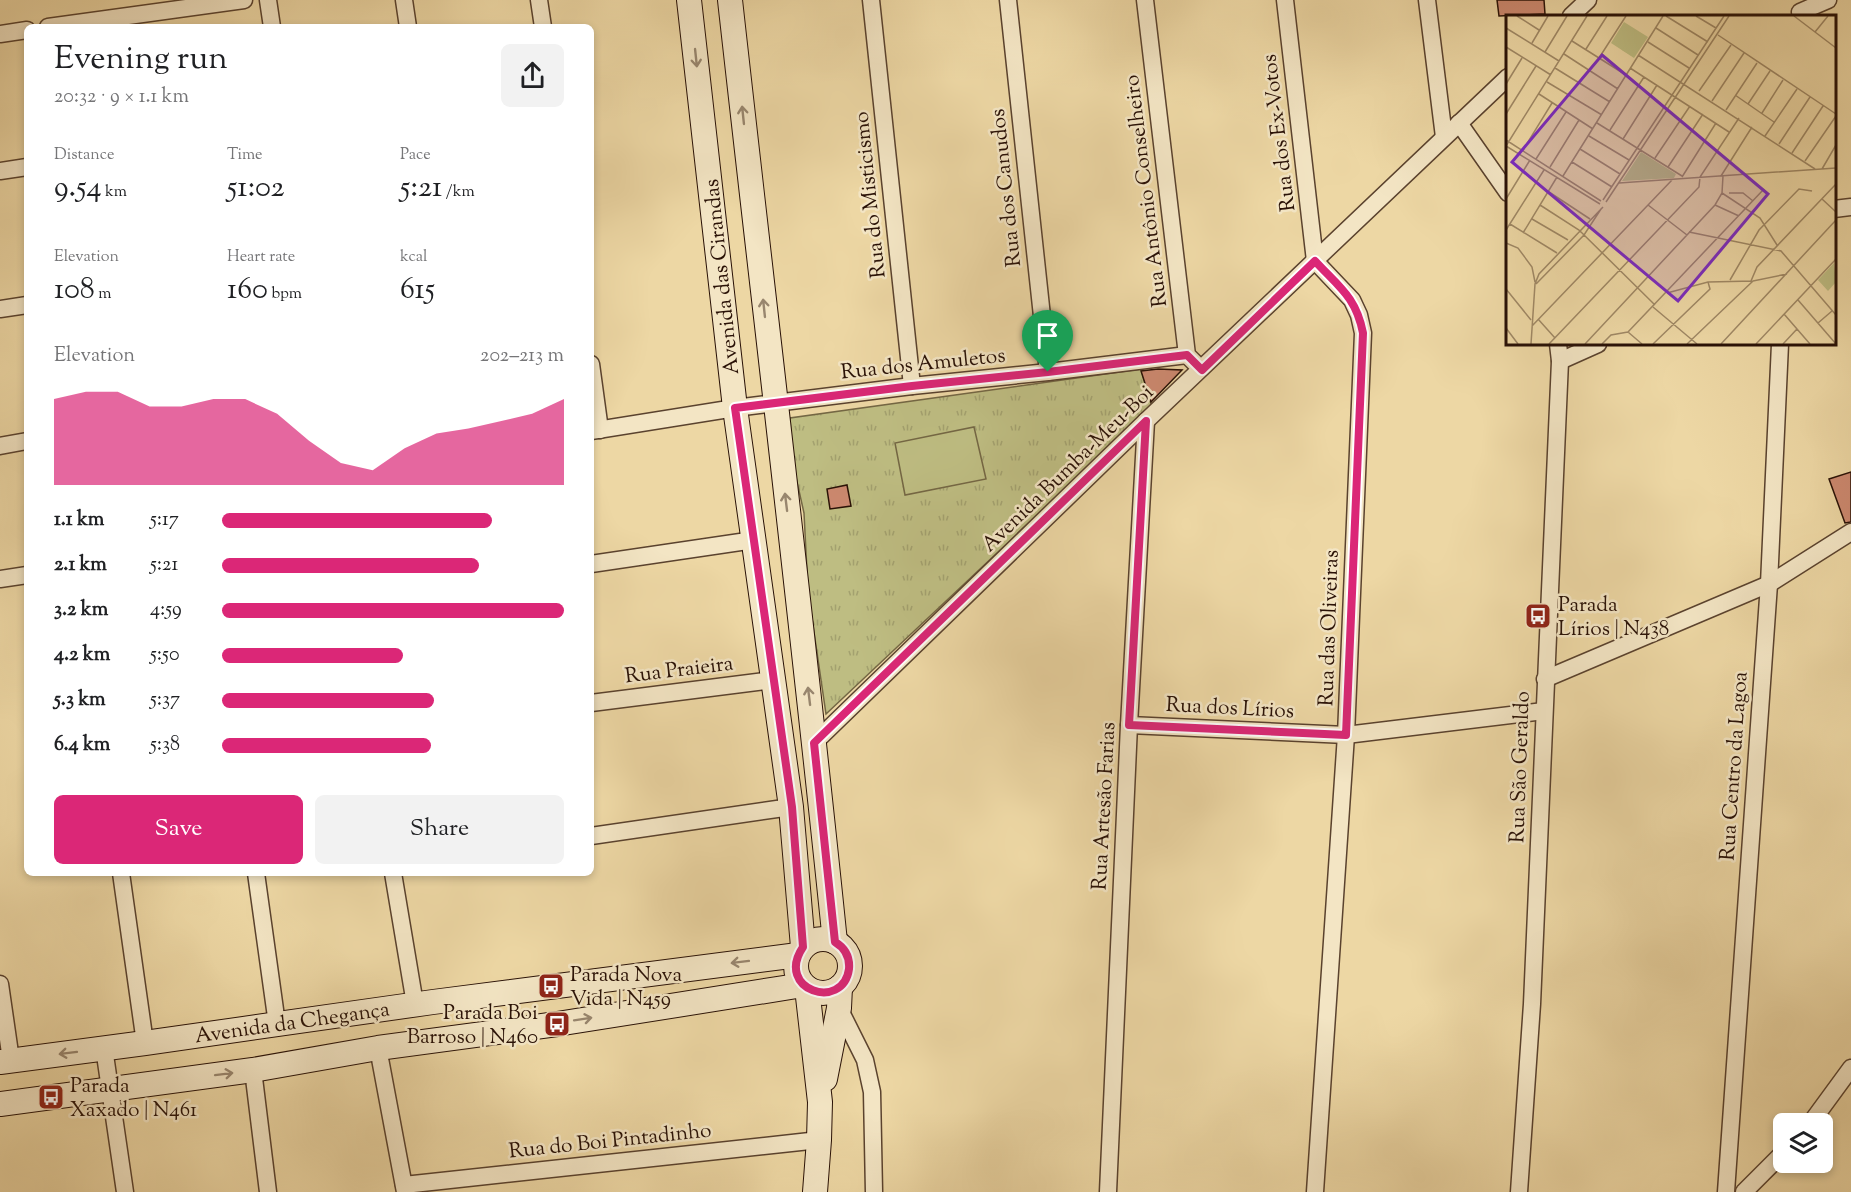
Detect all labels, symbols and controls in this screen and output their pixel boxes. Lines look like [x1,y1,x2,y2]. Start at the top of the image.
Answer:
inset map [1506,15,1836,345]
text: Evening run [54,36,228,84]
button: share [501,44,564,107]
one-way arrow [691,48,702,68]
street label: Rua dos Ex-Votos [1255,52,1305,213]
street label: Rua Antônio Conselheiro [1118,73,1176,309]
text: 20:32 · 9 × 1.1 km [54,83,189,112]
one-way arrow [737,105,748,125]
street label: Rua dos Canudos [984,107,1030,268]
street label: Rua do Misticismo [847,110,895,280]
text: Distance [54,144,114,167]
text: Time [227,144,263,167]
text: Pace [400,144,431,167]
text: 9.54 [54,167,102,210]
text: 51:02 [227,167,285,210]
text: 5:21 [400,167,442,210]
street label: Avenida das Cirandas [698,177,748,376]
text: km [102,181,127,204]
text: /km [442,181,475,204]
text: Elevation [54,246,119,269]
text: Heart rate [227,246,295,269]
text: kcal [400,246,428,269]
text: 108 [54,269,95,312]
text: 160 [227,269,268,312]
text: 615 [400,269,435,312]
text: m [95,283,111,306]
text: bpm [268,283,302,306]
one-way arrow [758,299,769,319]
pin [1022,310,1073,372]
icon: arrive [1031,319,1064,352]
street label: Rua dos Amuletos [840,341,1007,389]
text: Elevation [54,342,135,371]
text: 202–213 m [480,342,564,371]
street label: Avenida Bumba-Meu-Boi [976,379,1161,560]
one-way arrow [780,493,791,513]
text: 1.1 km [54,506,104,535]
text: 5:17 [150,506,179,535]
street label: Rua das Oliveiras [1312,549,1348,707]
text: 2.1 km [54,551,107,580]
text: 5:21 [150,551,178,580]
place label: Parada Lírios | N438 [1558,591,1669,645]
text: 3.2 km [54,596,108,625]
text: 4:59 [150,596,182,625]
bus stop icon: Parada Lírios | N438 [1523,601,1553,631]
text: 4.2 km [54,641,110,670]
text: 5:50 [150,641,179,670]
street label: Rua Praieira [623,649,735,693]
street label: Rua Centro da Lagoa [1713,670,1757,862]
text: 5.3 km [54,686,106,715]
text: 5:37 [150,686,180,715]
one-way arrow [803,686,814,706]
street label: Rua dos Lírios [1165,691,1295,727]
street label: Rua São Geraldo [1503,691,1539,844]
street label: Rua Artesão Farias [1086,721,1124,891]
text: 6.4 km [54,731,110,760]
text: 5:38 [150,731,180,760]
button: Save [54,795,303,864]
button: Share [315,795,564,864]
one-way arrow [731,957,751,968]
place label: Parada Nova Vida | N459 [570,961,683,1015]
bus stop icon: Parada Nova Vida | N459 [536,971,566,1001]
street label: Avenida da Chegança [193,995,392,1053]
place label: Parada Boi Barroso | N460 [407,999,538,1053]
bus stop icon: Parada Boi Barroso | N460 [542,1009,572,1039]
one-way arrow [573,1014,593,1025]
one-way arrow [59,1047,79,1058]
one-way arrow [214,1068,234,1079]
place label: Parada Xaxado | N461 [70,1072,197,1126]
bus stop icon: Parada Xaxado | N461 [36,1082,66,1112]
map controls [1773,1113,1833,1173]
button: layers [1773,1113,1833,1173]
street label: Rua do Boi Pintadinho [507,1116,713,1168]

